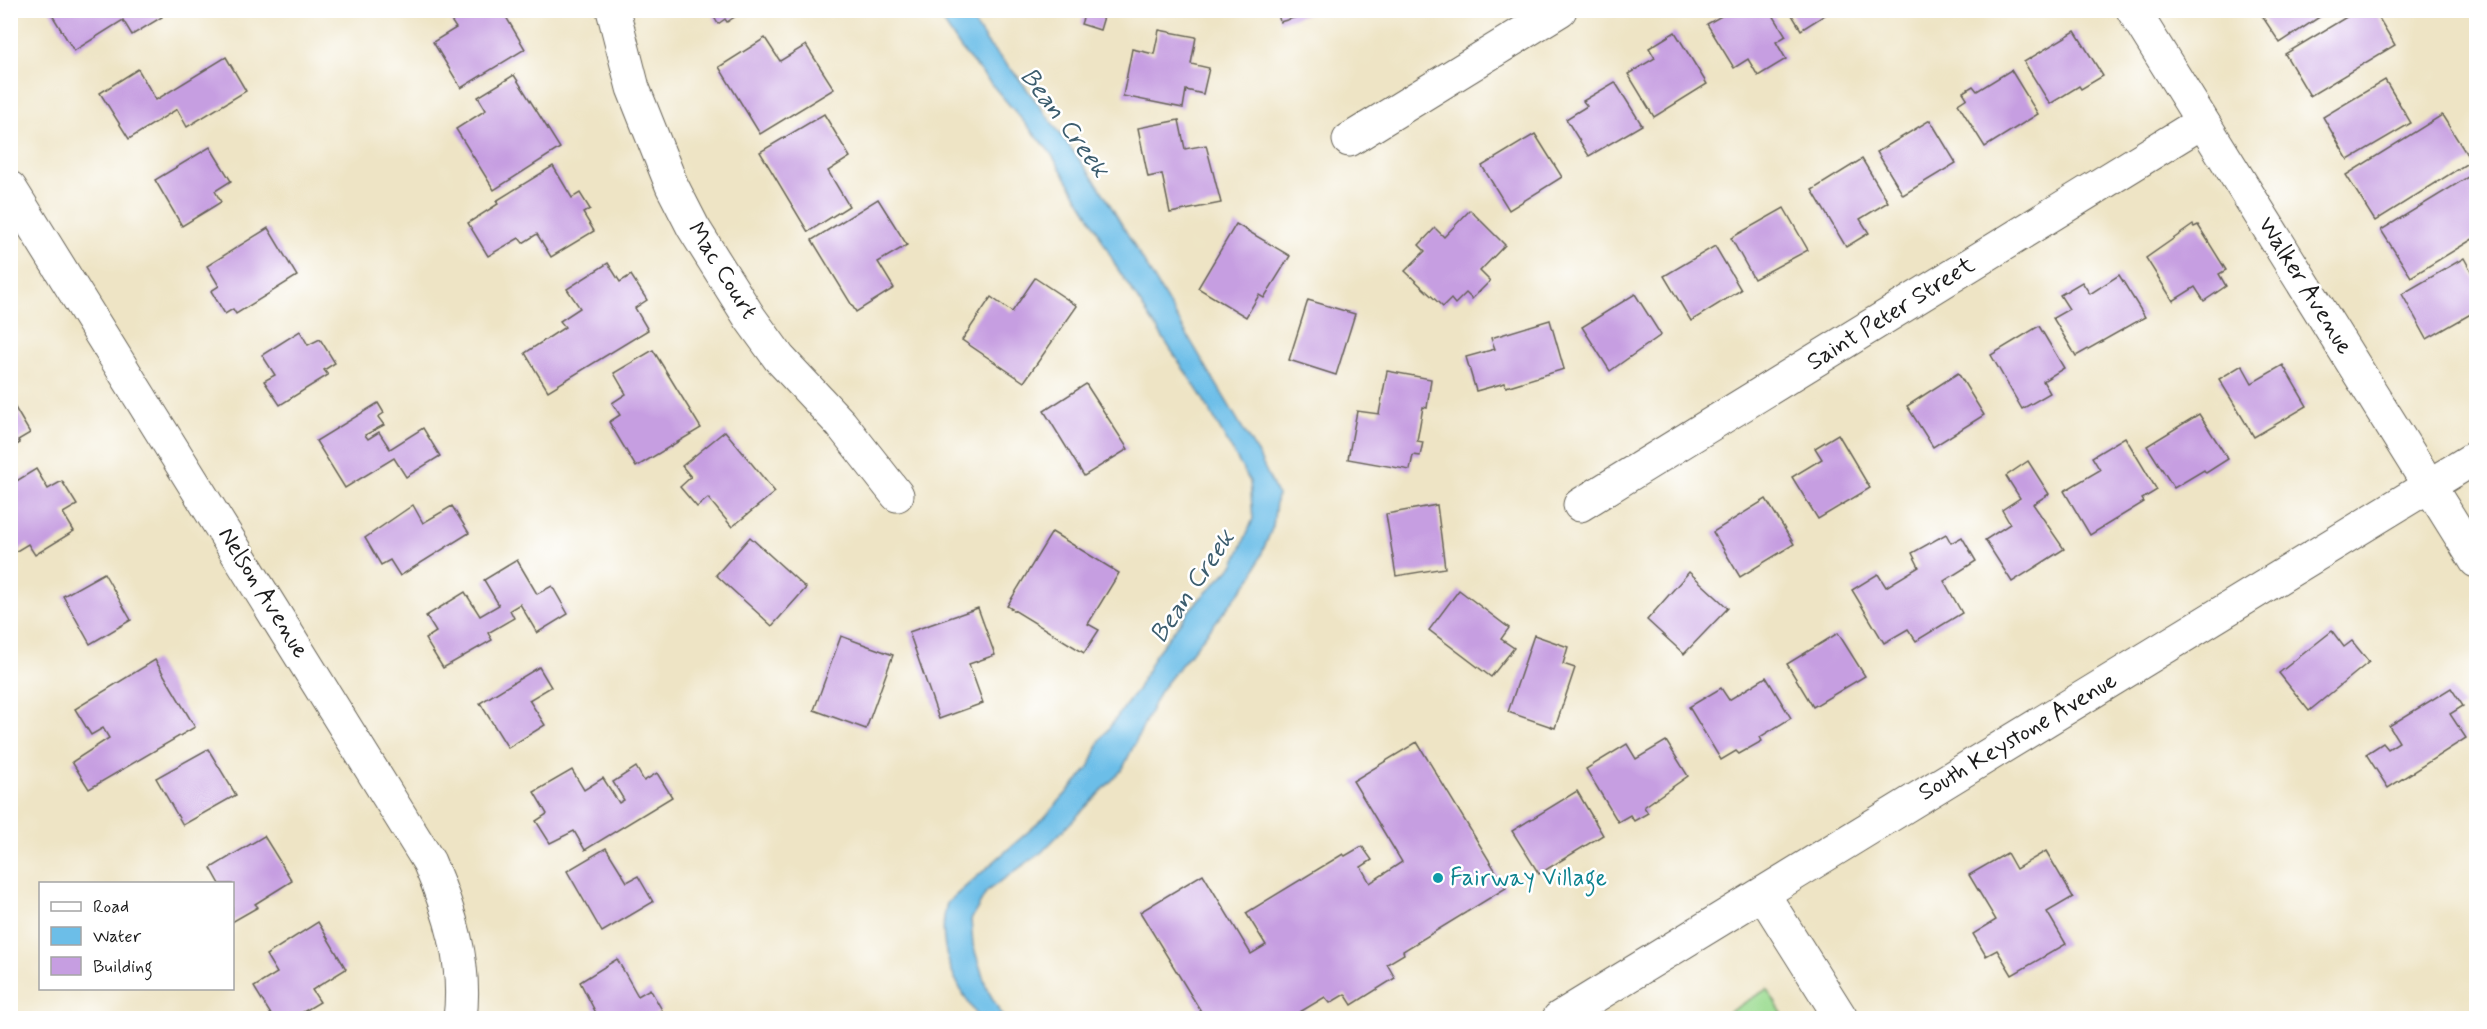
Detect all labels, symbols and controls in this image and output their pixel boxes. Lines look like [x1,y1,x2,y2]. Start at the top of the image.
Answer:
water label: Bean Creek [1011,61,1117,186]
street label: Walker Avenue [2250,211,2360,361]
street label: Mac Court [680,217,764,326]
street label: Saint Peter Street [1801,250,1981,378]
street label: Nelson Avenue [210,522,316,664]
water label: Bean Creek [1143,523,1244,650]
street label: South Keystone Avenue [1913,665,2123,809]
place label: Fairway Village [1450,863,1607,897]
marker: Fairway Village [1431,871,1445,885]
legend [39,882,234,990]
text: Road [93,895,129,919]
text: Water [93,925,142,949]
text: Building [93,955,153,981]

